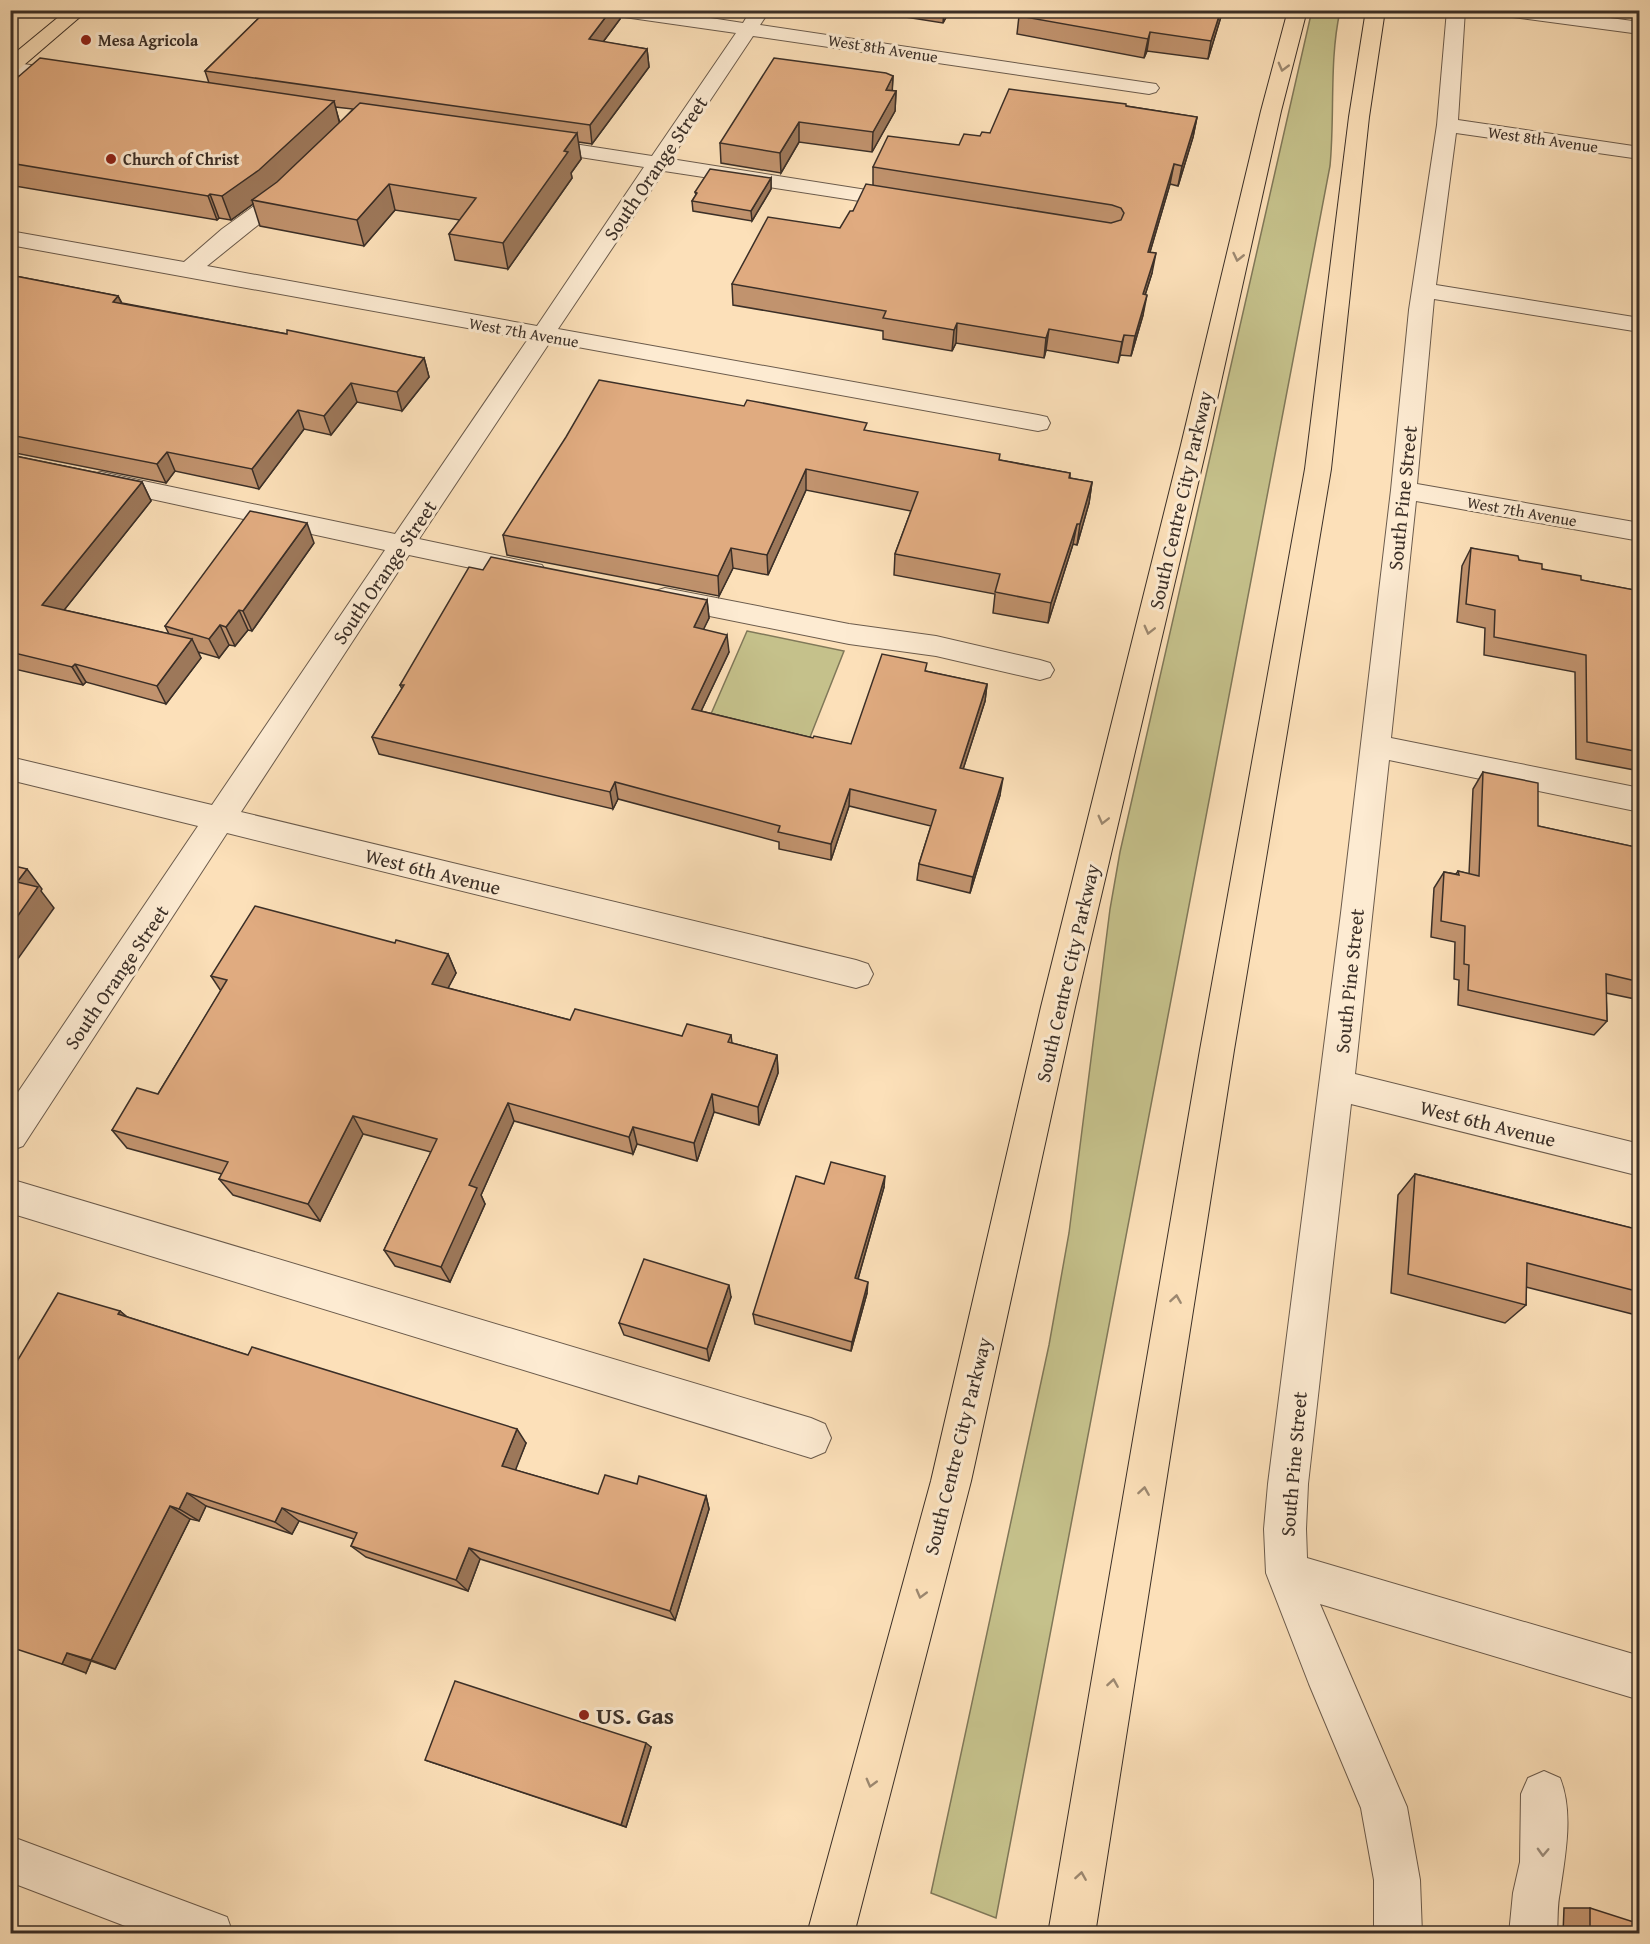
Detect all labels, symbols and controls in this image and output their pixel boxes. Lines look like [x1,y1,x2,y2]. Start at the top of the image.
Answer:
street label: West 8th Avenue [826,27,940,69]
place label: Mesa Agricola [98,28,199,52]
marker: Mesa Agricola [79,33,93,47]
one-way arrow [1278,61,1290,72]
street label: South Orange Street [596,90,714,246]
street label: West 8th Avenue [1486,119,1600,159]
place label: Church of Christ [123,147,239,171]
marker: Church of Christ [104,152,118,166]
one-way arrow [1232,251,1245,261]
street label: West 7th Avenue [467,311,581,353]
street label: South Centre City Parkway [1141,388,1219,612]
street label: South Pine Street [1380,424,1424,572]
street label: West 7th Avenue [1465,490,1579,532]
street label: South Orange Street [325,494,443,650]
one-way arrow [1144,625,1157,635]
one-way arrow [1098,814,1111,824]
street label: West 6th Avenue [362,840,504,902]
street label: South Centre City Parkway [1028,861,1106,1085]
street label: South Orange Street [57,899,175,1055]
street label: South Pine Street [1327,907,1371,1055]
street label: West 6th Avenue [1417,1092,1559,1154]
one-way arrow [1170,1294,1182,1303]
street label: South Centre City Parkway [916,1334,998,1558]
street label: South Pine Street [1272,1390,1314,1538]
one-way arrow [1138,1486,1150,1496]
one-way arrow [916,1588,928,1599]
one-way arrow [1106,1679,1118,1688]
place label: US. Gas [596,1698,674,1733]
marker: US. Gas [577,1708,591,1722]
one-way arrow [866,1777,878,1787]
one-way arrow [1536,1848,1549,1857]
one-way arrow [1074,1871,1087,1881]

